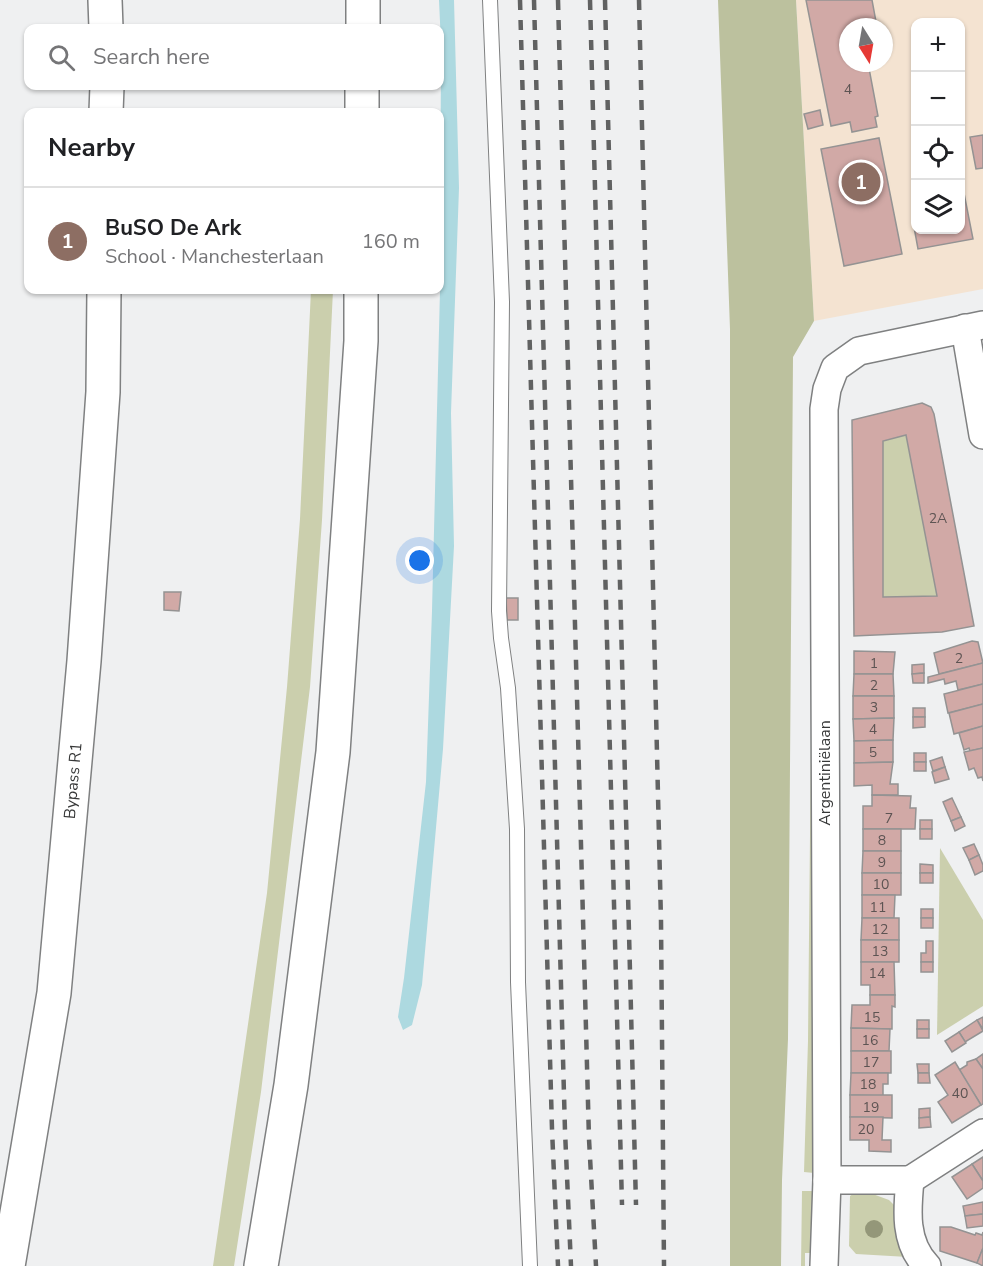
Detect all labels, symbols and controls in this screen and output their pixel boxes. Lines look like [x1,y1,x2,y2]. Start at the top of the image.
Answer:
north arrow [839,18,893,72]
map controls [911,18,965,234]
button: + [911,18,965,72]
search box [24,24,444,90]
icon: search [45,41,78,74]
text: Search here [93,42,210,72]
button: − [911,72,965,126]
house number: 4 [844,80,852,99]
button: locate [911,126,965,180]
text: Nearby [48,130,135,165]
pin: 1 [842,160,880,204]
button: layers [911,180,965,234]
text: BuSO De Ark [105,213,241,243]
text: 1 [62,228,74,255]
text: 160 m [362,228,420,255]
text: School · Manchesterlaan [105,243,324,270]
house number: 2A [929,509,947,528]
your location [405,546,434,575]
house number: 2 [955,649,963,668]
house number: 1 [870,654,878,673]
house number: 2 [870,676,878,695]
house number: 3 [870,698,878,717]
street label: Argentiniëlaan [814,720,836,826]
house number: 4 [869,720,877,739]
street label: Bypass R1 [59,742,88,820]
house number: 5 [869,743,877,762]
house number: 7 [885,809,893,828]
house number: 8 [878,831,886,850]
house number: 9 [878,853,886,872]
house number: 10 [873,875,889,894]
house number: 11 [870,898,886,917]
house number: 12 [872,920,888,939]
house number: 13 [872,942,888,961]
house number: 14 [869,964,885,983]
house number: 15 [864,1008,880,1027]
house number: 16 [862,1031,878,1050]
house number: 17 [863,1053,879,1072]
house number: 18 [860,1075,876,1094]
house number: 40 [952,1084,968,1103]
house number: 19 [863,1098,879,1117]
house number: 20 [858,1120,874,1139]

